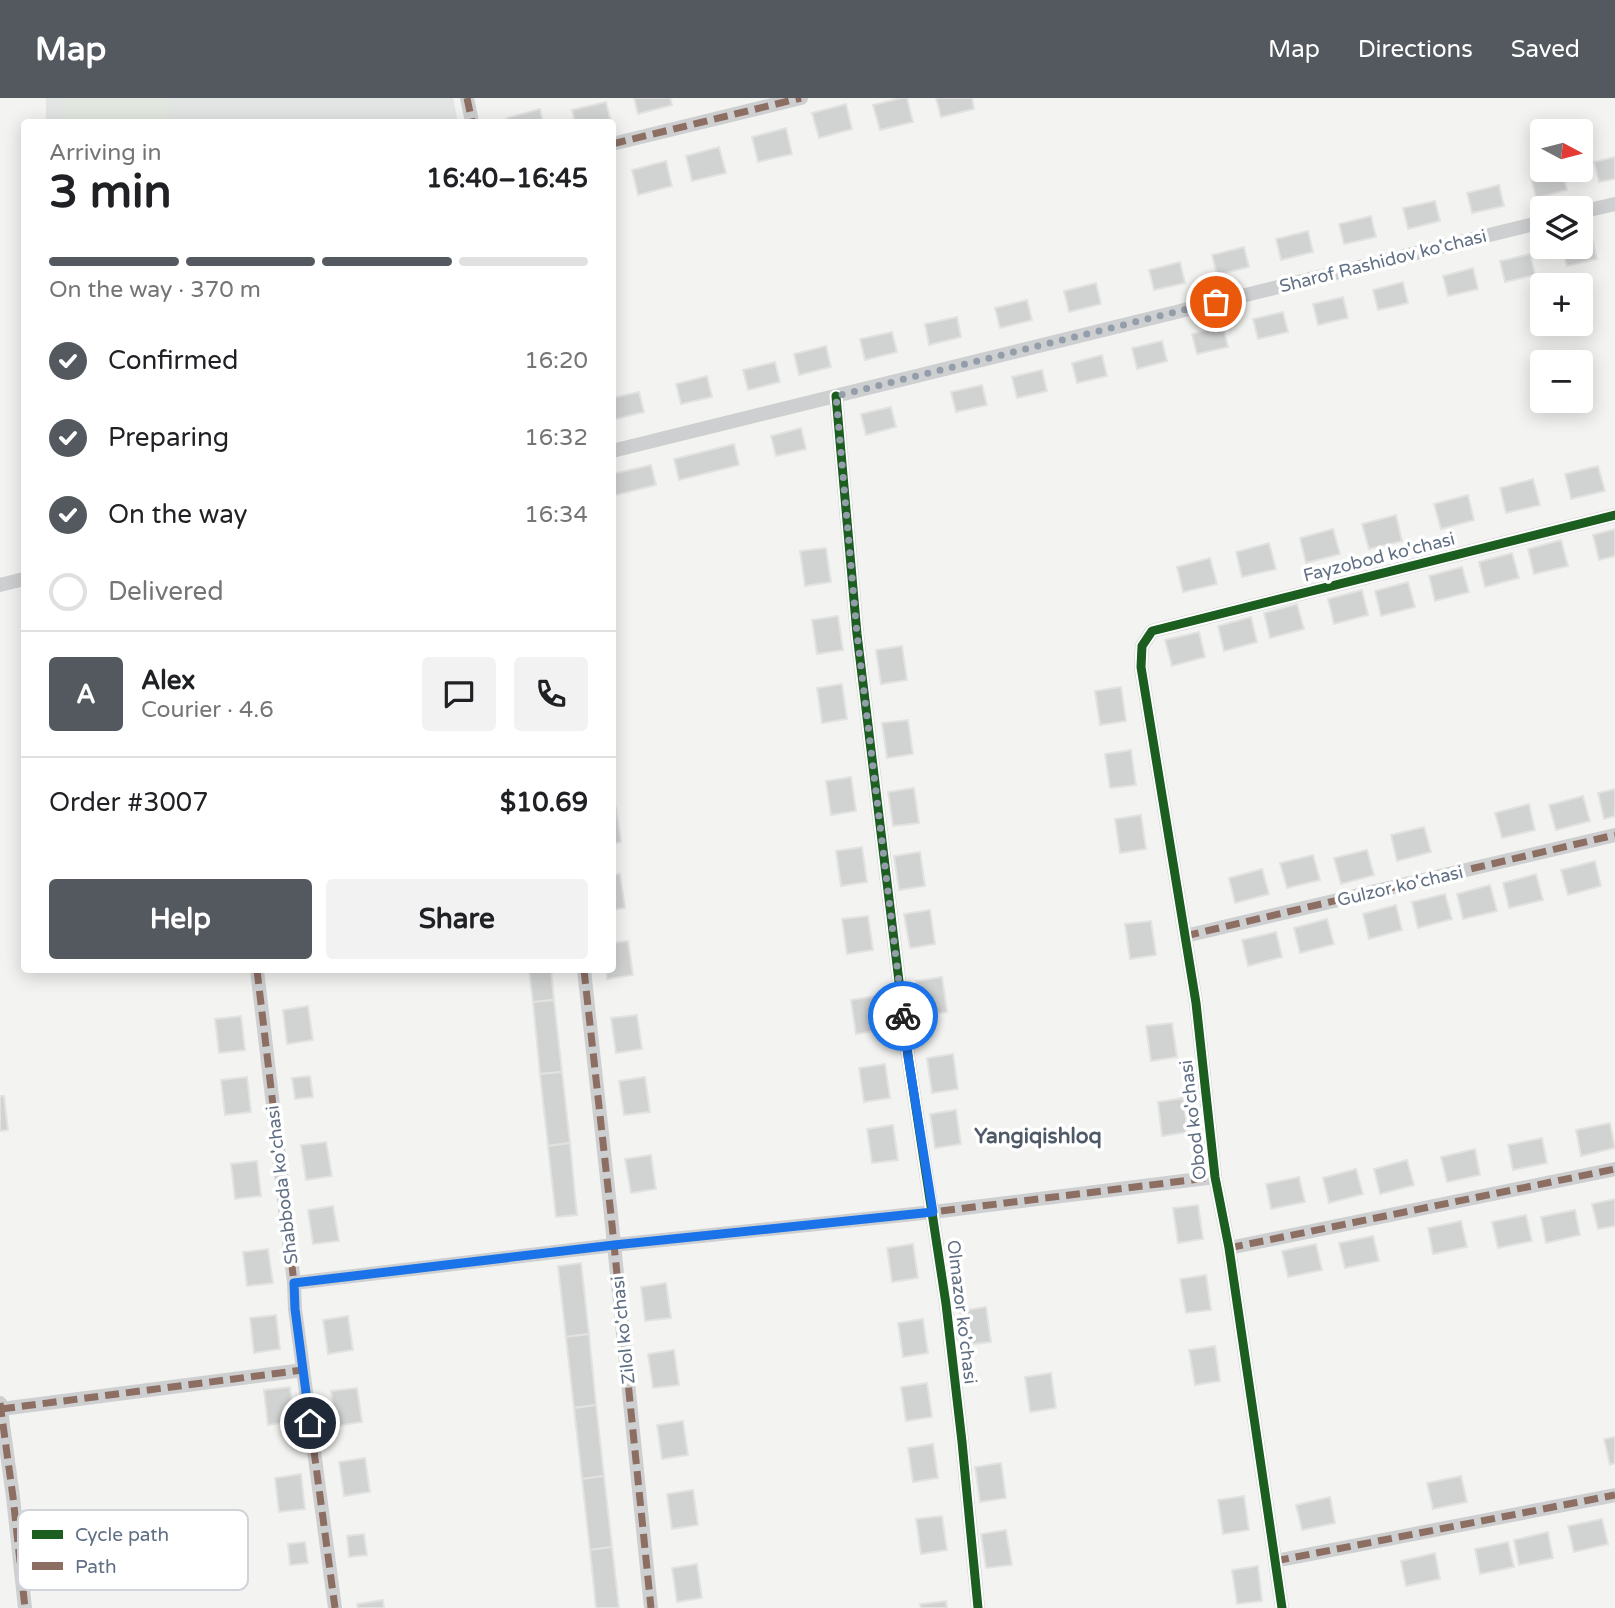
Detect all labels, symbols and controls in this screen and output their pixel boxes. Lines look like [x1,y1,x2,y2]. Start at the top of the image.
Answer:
text: Map [35,30,106,69]
text: Map [1268,35,1320,64]
text: Directions [1358,35,1473,64]
text: Saved [1511,35,1580,64]
north arrow [1530,119,1592,182]
map controls [1530,119,1593,413]
text: Arriving in [49,139,162,167]
text: 16:40–16:45 [426,163,588,194]
text: 3 min [49,165,172,220]
button: layers [1530,196,1593,259]
street label: Sharof Rashidov ko'chasi [1277,225,1489,297]
pin [1186,272,1246,332]
button: + [1530,273,1593,336]
text: On the way · 370 m [49,276,261,304]
icon: bag [1197,283,1235,321]
icon: check [49,342,87,380]
text: Confirmed [108,345,238,376]
text: 16:20 [524,347,588,375]
button: − [1530,350,1593,413]
icon: check [49,419,87,457]
text: Preparing [108,422,229,453]
text: 16:32 [524,424,588,452]
icon: check [49,496,87,534]
text: On the way [108,499,248,530]
text: 16:34 [524,501,588,529]
street label: Fayzobod ko'chasi [1301,528,1457,586]
text: Delivered [108,576,224,607]
button: chat [422,657,496,731]
button: phone [514,657,588,731]
text: Alex [141,665,195,696]
text: A [76,679,96,710]
text: Courier · 4.6 [141,696,274,724]
text: Order #3007 [49,787,209,818]
text: $10.69 [500,787,588,818]
street label: Gulzor ko'chasi [1335,861,1465,911]
button: Help [49,879,312,959]
button: Share [326,879,588,959]
courier [868,981,938,1051]
icon: bike [884,997,922,1035]
street label: Obod ko'chasi [1175,1059,1211,1181]
street label: Shabboda ko'chasi [261,1104,303,1266]
district label: Yangiqishloq [974,1124,1102,1149]
street label: Olmazor ko'chasi [942,1239,982,1385]
street label: Zilol ko'chasi [606,1275,640,1385]
pin [280,1393,340,1453]
icon: home [291,1404,329,1442]
legend [18,1510,248,1590]
text: Cycle path [75,1524,169,1546]
text: Path [75,1556,117,1578]

